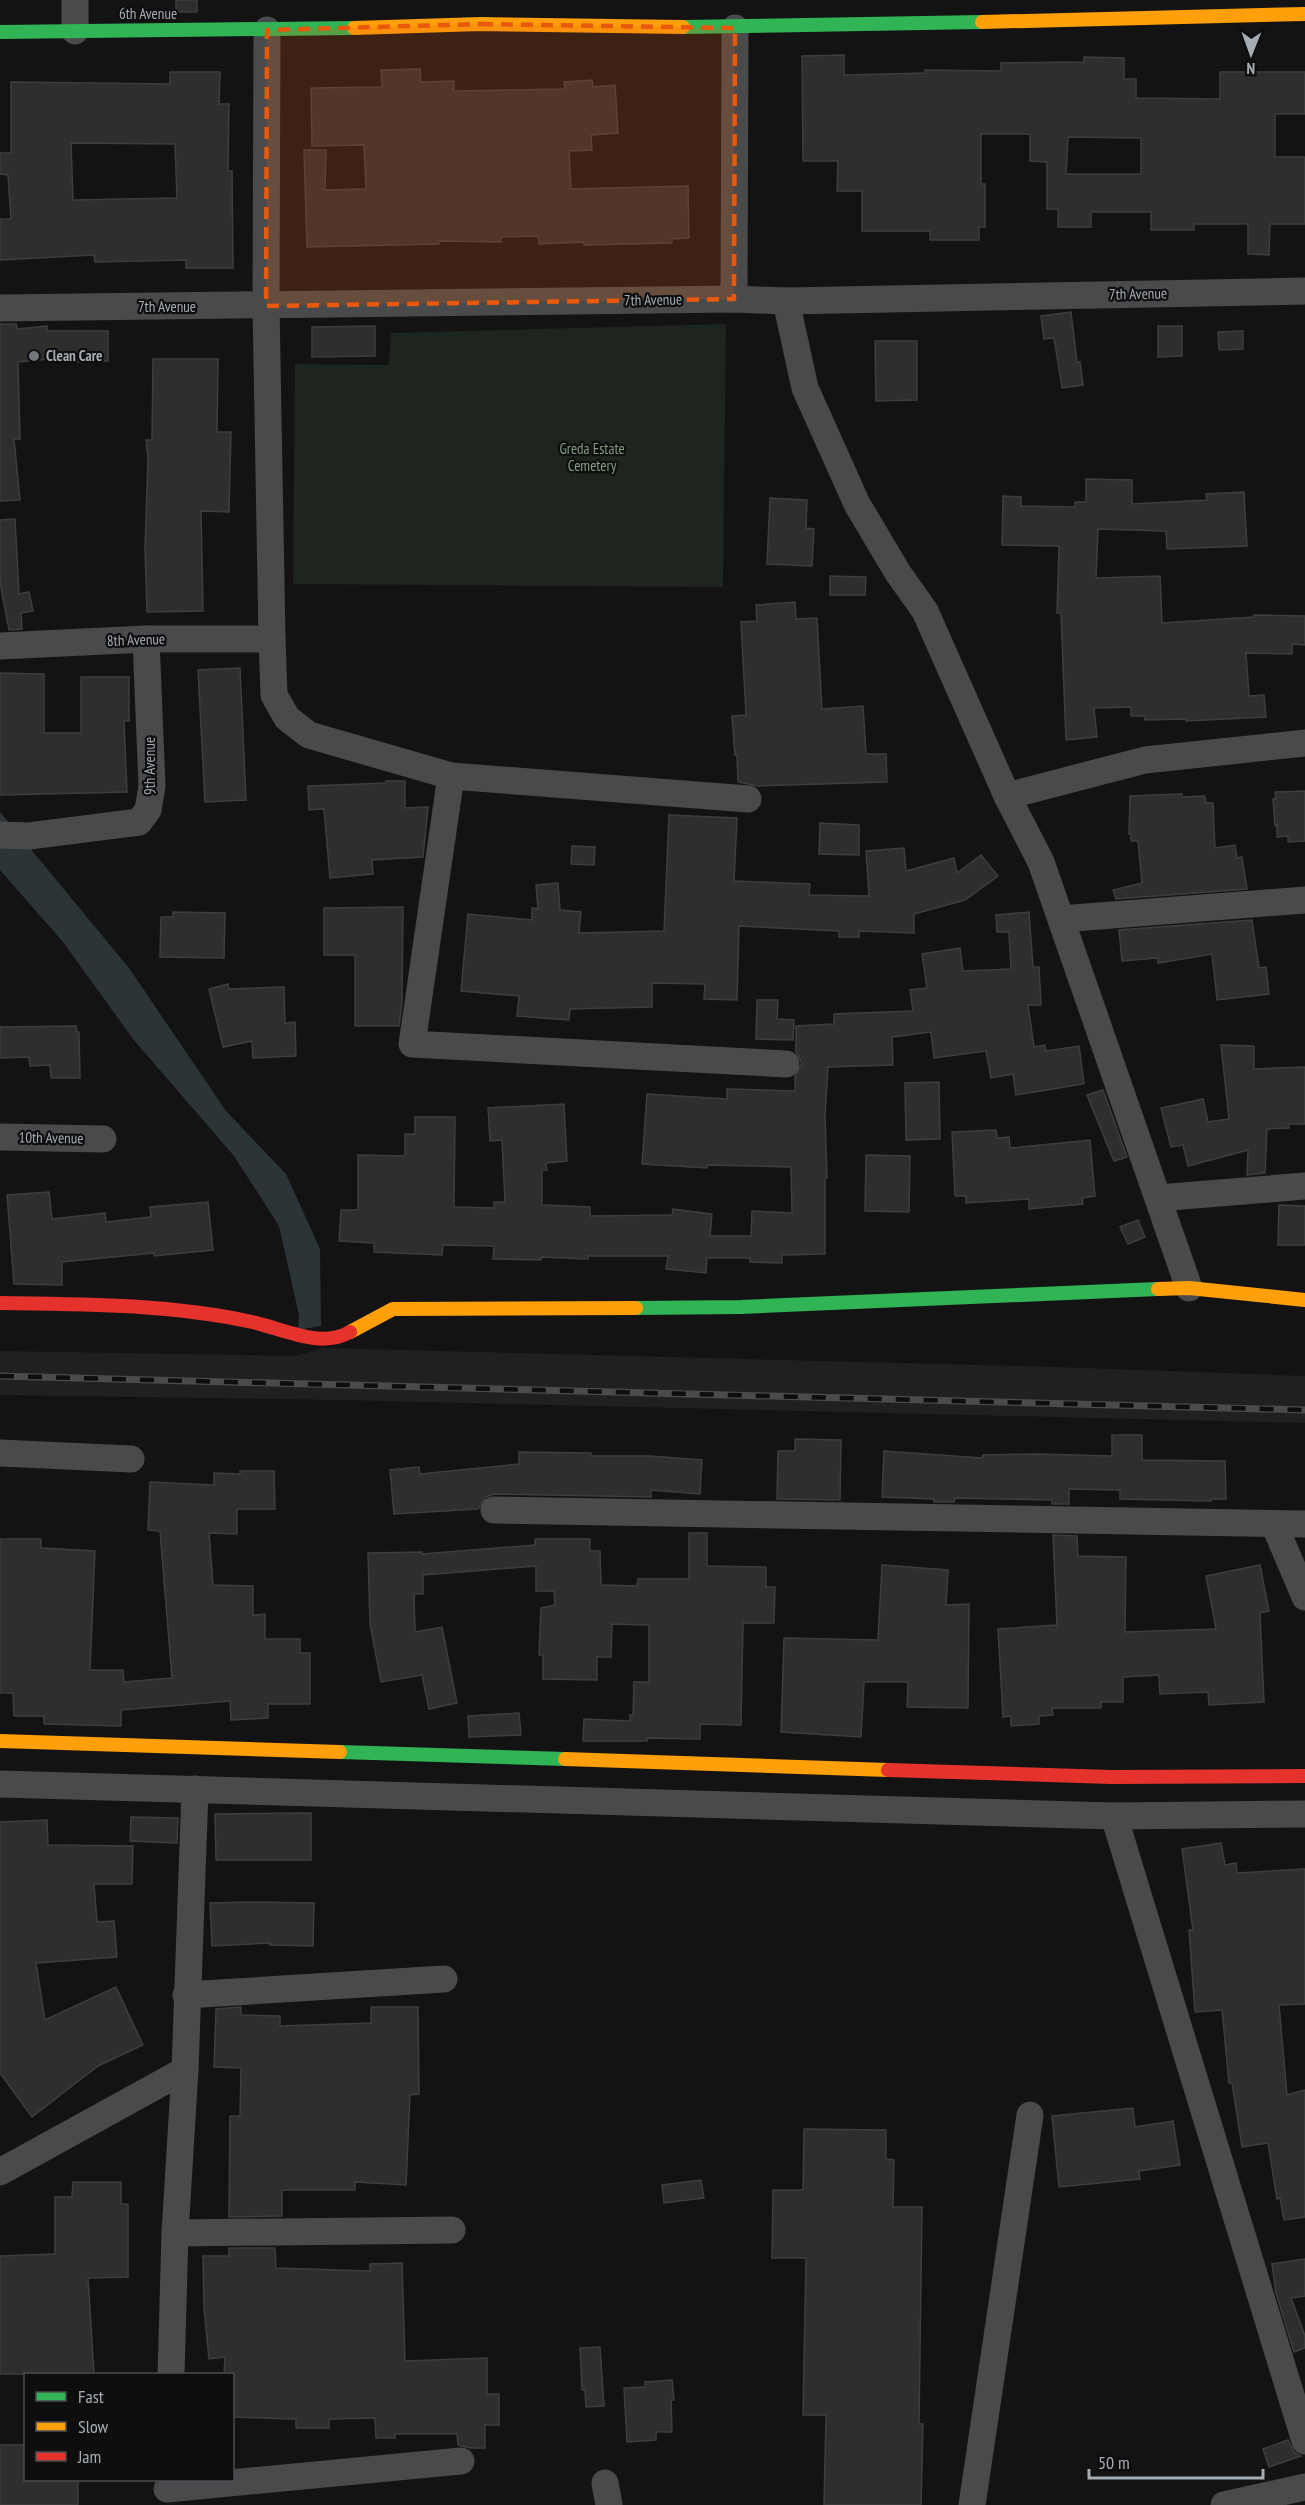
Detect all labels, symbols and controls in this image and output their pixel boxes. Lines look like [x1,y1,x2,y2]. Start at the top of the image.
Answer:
street label: 6th Avenue [119,4,177,23]
north arrow [1221,24,1281,84]
text: N [1246,59,1255,79]
street label: 7th Avenue [1109,283,1167,304]
street label: 7th Avenue [624,289,682,310]
street label: 7th Avenue [138,297,196,316]
place label: Clean Care [46,346,103,365]
marker: Clean Care [27,349,41,363]
park label: Greda Estate Cemetery [559,439,625,475]
street label: 8th Avenue [107,629,165,650]
street label: 9th Avenue [140,737,159,795]
street label: 10th Avenue [18,1127,84,1148]
legend [24,2373,234,2481]
text: Fast [78,2385,104,2408]
text: Slow [78,2415,109,2438]
scale bar [1089,2442,1263,2480]
text: Jam [77,2445,101,2468]
text: 50 m [1098,2451,1130,2474]

